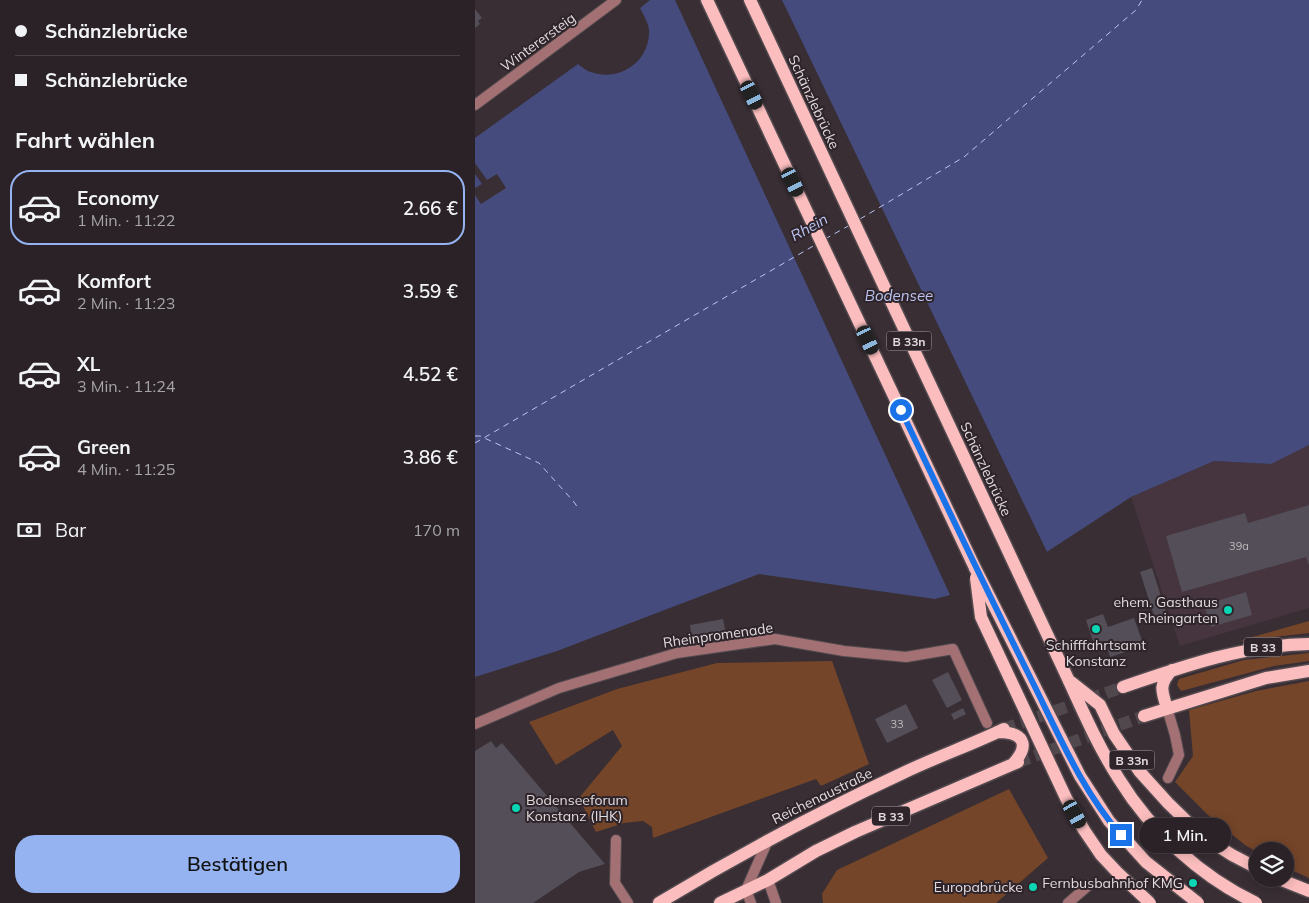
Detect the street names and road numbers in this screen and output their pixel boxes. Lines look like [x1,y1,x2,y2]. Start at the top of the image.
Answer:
street label: Winterersteig [497,9,579,75]
street label: Schänzlebrücke [784,52,844,152]
road number: B 33n [887,332,931,351]
street label: Schänzlebrücke [956,419,1016,519]
street label: Rheinpromenade [662,618,774,652]
road number: B 33 [1244,638,1282,656]
road number: B 33n [1109,750,1155,770]
street label: Reichenaustraße [769,764,875,828]
road number: B 33 [872,806,910,826]

